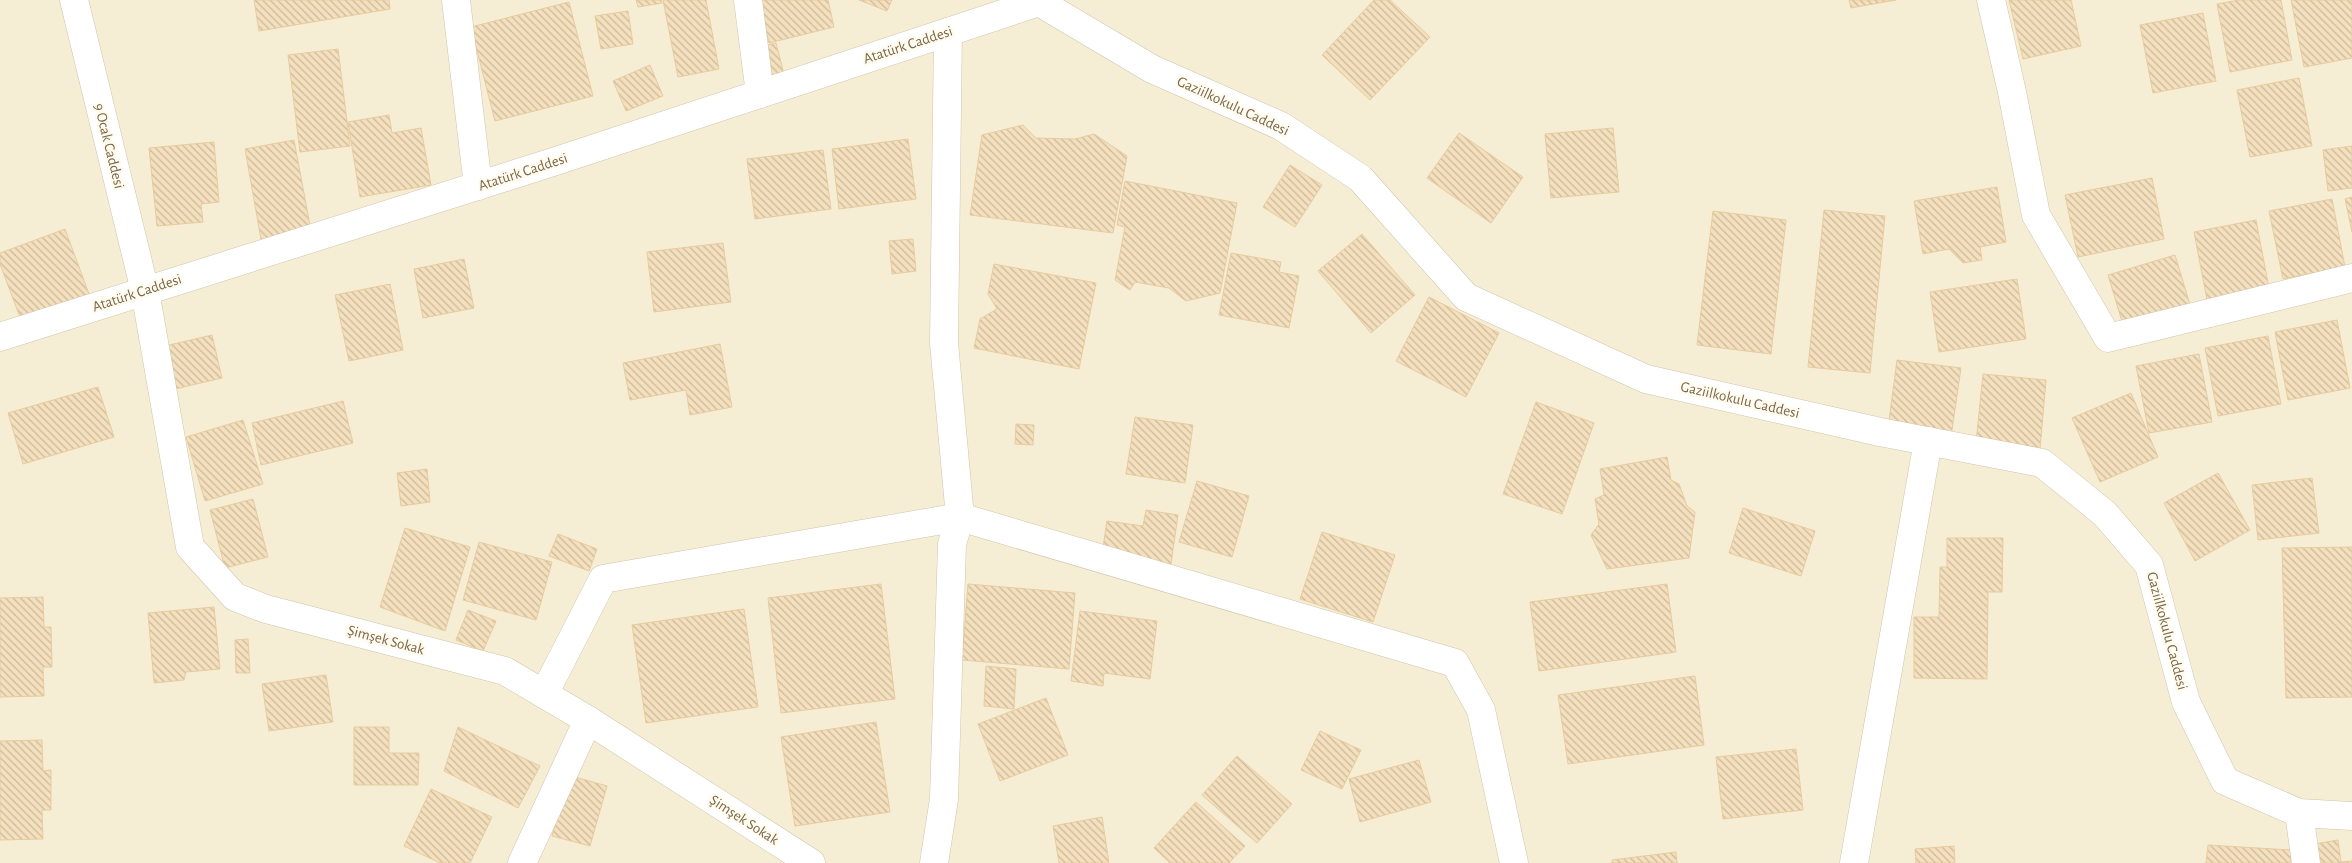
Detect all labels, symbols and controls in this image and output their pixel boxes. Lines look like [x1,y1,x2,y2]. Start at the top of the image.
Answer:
street label: Atatürk Caddesi [862,24,954,66]
street label: Gaziilkokulu Caddesi [1175,74,1291,138]
street label: 9 Ocak Caddesi [91,102,127,190]
street label: Atatürk Caddesi [477,151,569,193]
street label: Atatürk Caddesi [91,272,183,314]
street label: Gaziilkokulu Caddesi [1679,379,1801,421]
street label: Gaziilkokulu Caddesi [2144,570,2190,692]
street label: Şimşek Sokak [346,623,426,658]
street label: Şimşek Sokak [707,792,781,848]

